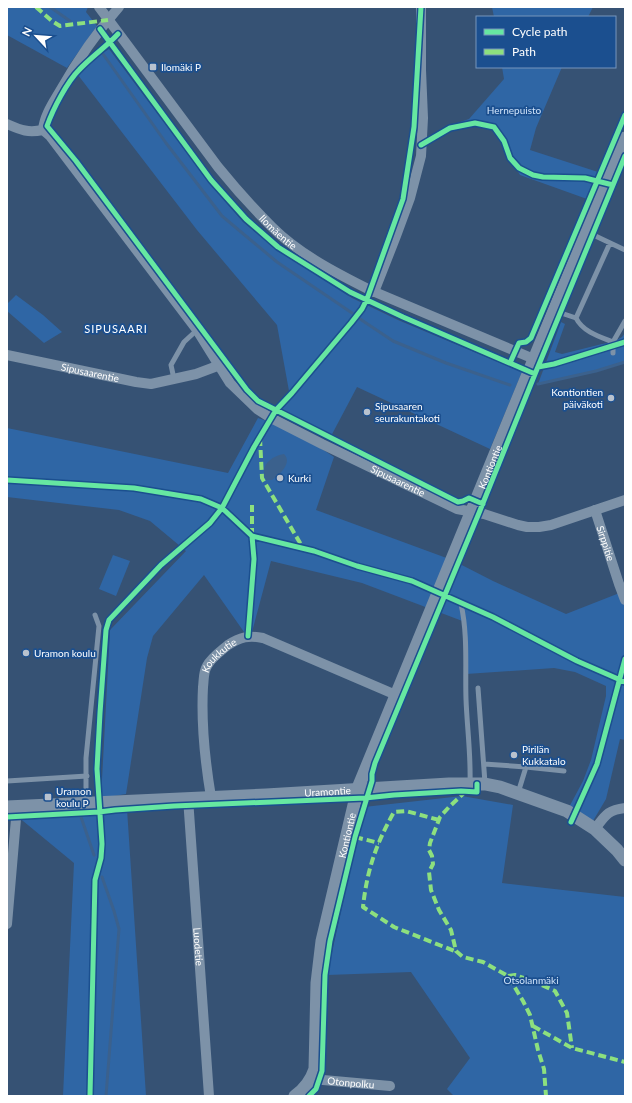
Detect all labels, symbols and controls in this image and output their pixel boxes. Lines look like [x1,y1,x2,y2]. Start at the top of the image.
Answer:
north arrow [16,16,56,56]
legend [476,16,616,68]
text: Cycle path [512,24,567,39]
text: N [19,25,34,38]
text: Path [512,44,536,59]
place label: Ilomäki P [161,61,201,73]
marker: Ilomäki P [148,62,158,72]
park label: Hernepuisto [487,104,542,116]
street label: Ilomäentie [257,212,299,252]
district label: SIPUSAARI [84,322,148,335]
street label: Sipusaarentie [60,360,120,384]
place label: Kontiontien päiväkoti [551,386,603,410]
marker: Kontiontien päiväkoti [606,393,616,403]
place label: Sipusaaren seurakuntakoti [375,400,440,424]
marker: Sipusaaren seurakuntakoti [362,407,372,417]
street label: Kontiontie [476,443,504,490]
street label: Sipusaarentie [369,462,427,499]
place label: Kurki [288,472,311,484]
marker: Kurki [275,473,285,483]
street label: Sirppitie [594,524,617,563]
street label: Koukkutie [199,635,238,674]
place label: Uramon koulu [34,647,96,659]
marker: Uramon koulu [21,648,31,658]
place label: Pirilän Kukkatalo [522,743,566,767]
marker: Pirilän Kukkatalo [509,750,519,760]
street label: Uramontie [304,784,351,799]
place label: Uramon koulu P [56,785,91,809]
marker: Uramon koulu P [43,792,53,802]
street label: Kontiontie [336,812,358,859]
street label: Luodetie [191,927,206,966]
park label: Otsolanmäki [503,974,559,986]
street label: Otonpolku [327,1074,375,1091]

